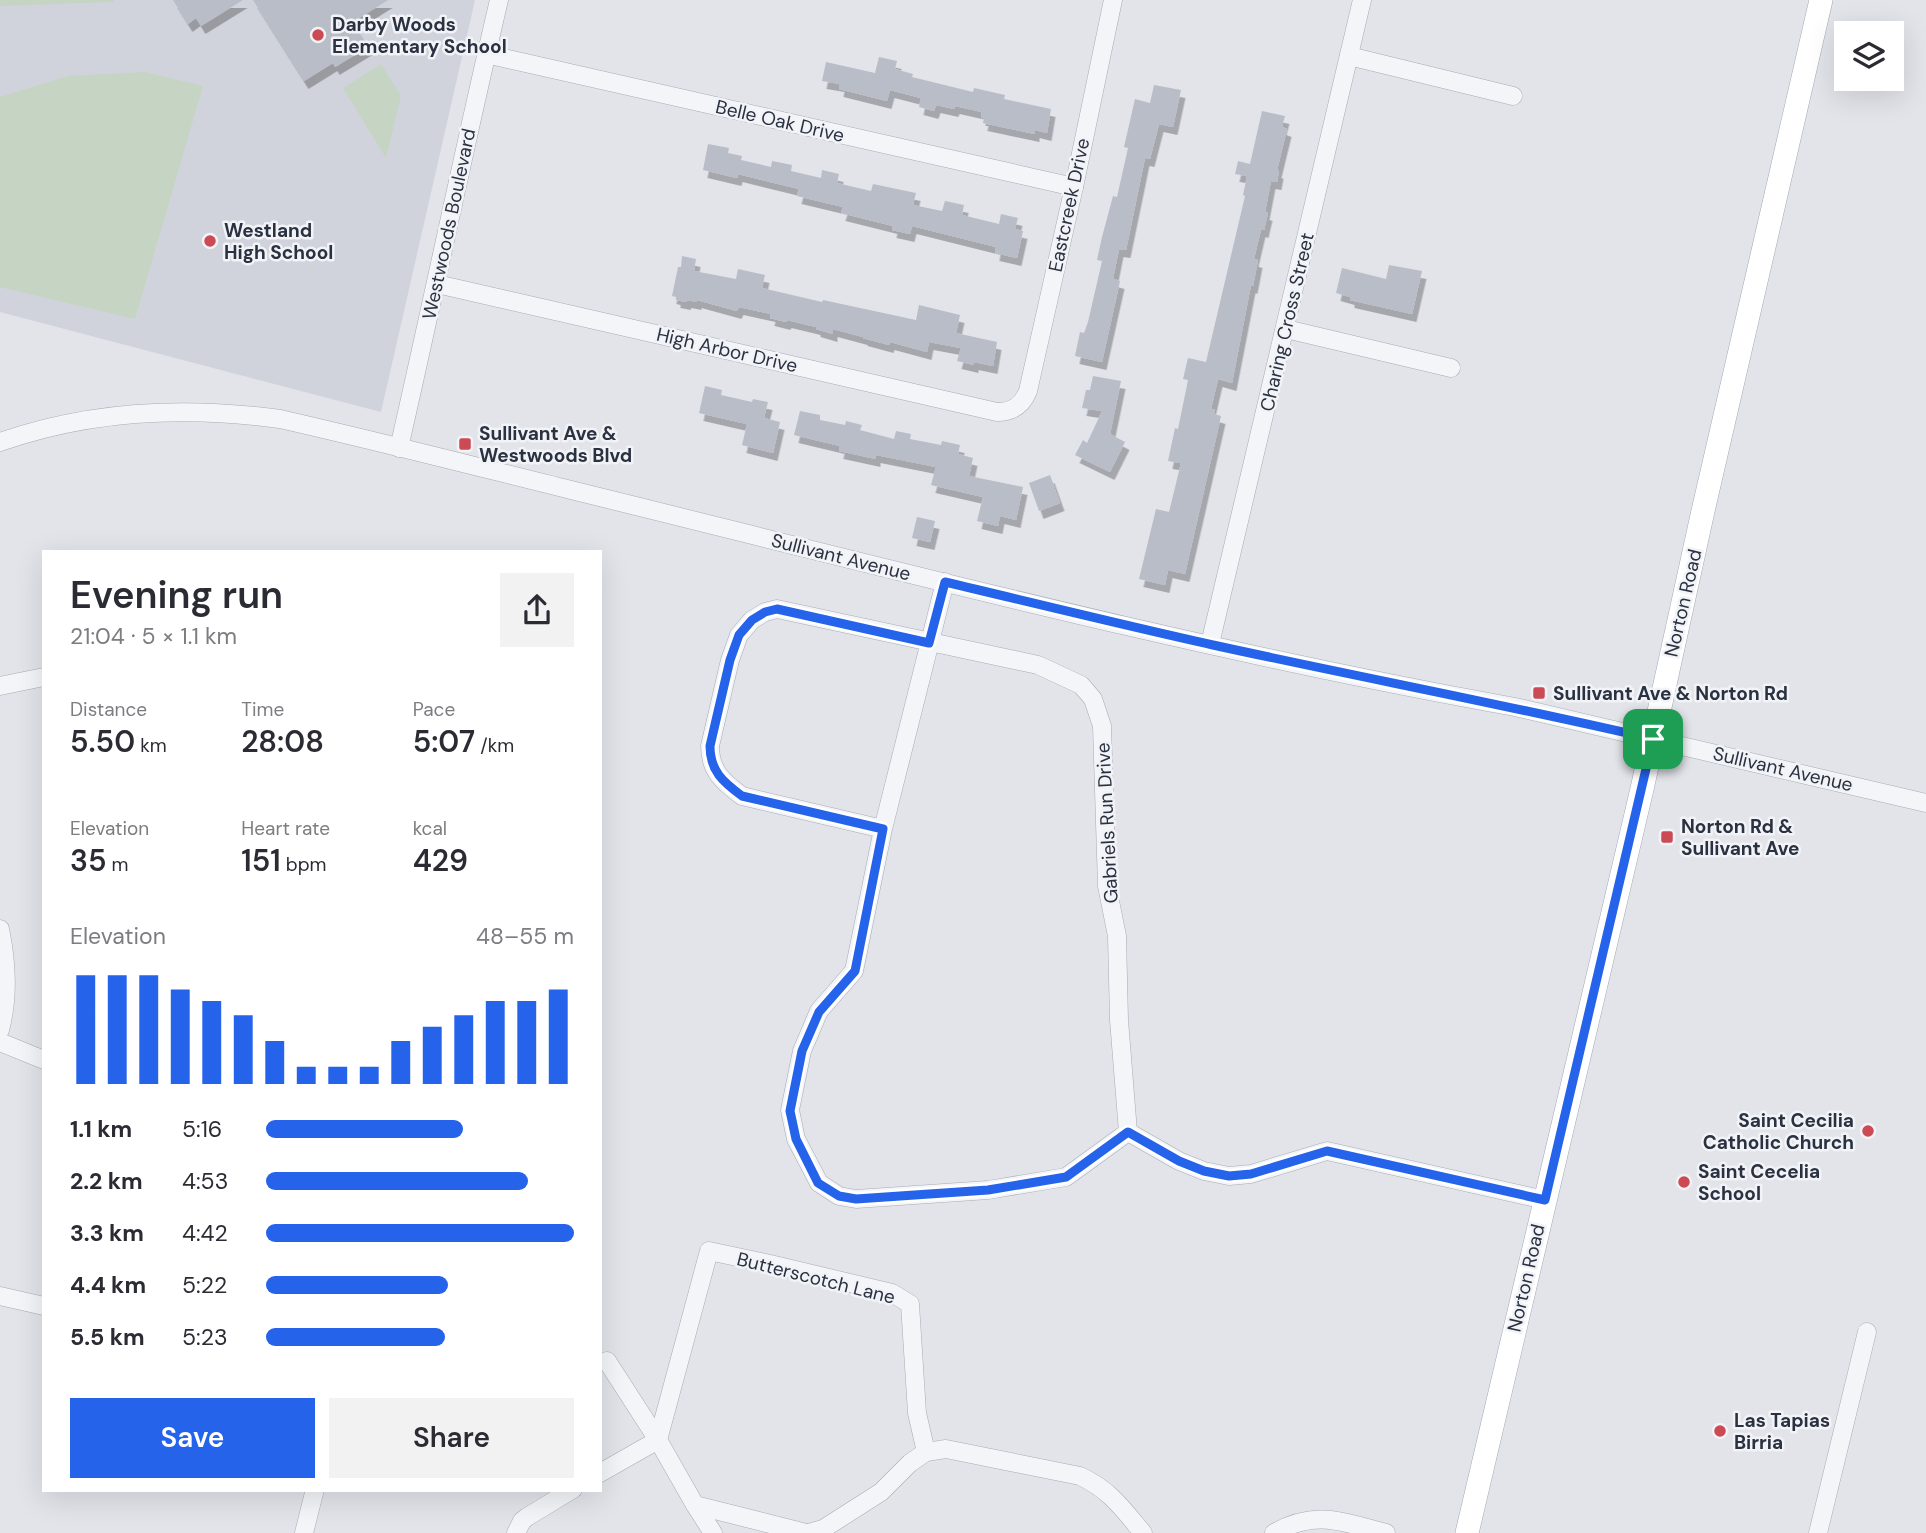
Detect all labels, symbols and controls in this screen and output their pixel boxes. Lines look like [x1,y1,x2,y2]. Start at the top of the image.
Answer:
place label: Darby Woods Elementary School [332,12,507,59]
map controls [1834,21,1904,91]
button: layers [1834,21,1904,91]
marker: Darby Woods Elementary School [310,27,326,43]
street label: Belle Oak Drive [713,94,847,148]
street label: Westwoods Boulevard [417,126,481,322]
street label: Eastcreek Drive [1043,136,1095,274]
place label: Westland High School [224,218,333,265]
street label: Charing Cross Street [1254,230,1320,414]
marker: Westland High School [202,233,218,249]
street label: High Arbor Drive [654,322,800,378]
place label: Sullivant Ave & Westwoods Blvd [479,421,632,468]
marker: Sullivant Ave & Westwoods Blvd [457,436,473,452]
street label: Sullivant Avenue [769,528,913,586]
street label: Norton Road [1658,547,1708,659]
text: Evening run [70,570,283,620]
button: share [500,573,574,647]
text: 21:04 · 5 × 1.1 km [70,621,237,651]
place label: Sullivant Ave & Norton Rd [1553,681,1788,706]
marker: Sullivant Ave & Norton Rd [1531,685,1547,701]
text: Distance [70,697,147,722]
text: Time [241,697,284,722]
text: Pace [413,697,455,722]
pin [1623,709,1683,769]
icon: arrive [1634,720,1672,758]
text: 5.50 [70,722,135,761]
text: 28:08 [241,722,324,761]
text: 5:07 [413,722,475,761]
text: km [135,733,167,758]
text: /km [475,733,514,758]
street label: Sullivant Avenue [1711,741,1855,797]
street label: Gabriels Run Drive [1090,742,1124,904]
place label: Norton Rd & Sullivant Ave [1681,814,1799,861]
text: Elevation [70,816,149,841]
text: Heart rate [241,816,330,841]
text: kcal [413,816,447,841]
marker: Norton Rd & Sullivant Ave [1659,829,1675,845]
text: 35 [70,841,107,880]
text: 151 [241,841,281,880]
text: 429 [413,841,468,880]
text: m [107,852,129,877]
text: bpm [281,852,327,877]
text: Elevation [70,921,166,951]
text: 48–55 m [476,921,574,951]
place label: Saint Cecilia Catholic Church [1703,1108,1854,1155]
text: 1.1 km [70,1114,132,1144]
text: 5:16 [182,1114,222,1144]
marker: Saint Cecilia Catholic Church [1860,1123,1876,1139]
place label: Saint Cecelia School [1698,1159,1820,1206]
text: 2.2 km [70,1166,143,1196]
text: 4:53 [182,1166,228,1196]
marker: Saint Cecelia School [1676,1174,1692,1190]
text: 3.3 km [70,1218,144,1248]
text: 4:42 [182,1218,228,1248]
street label: Norton Road [1501,1222,1551,1334]
street label: Butterscotch Lane [734,1246,898,1310]
text: 4.4 km [70,1270,146,1300]
text: 5:22 [182,1270,227,1300]
text: 5.5 km [70,1322,145,1352]
text: 5:23 [182,1322,228,1352]
button: Save [70,1398,315,1478]
button: Share [329,1398,574,1478]
place label: Las Tapias Birria [1734,1408,1830,1455]
marker: Las Tapias Birria [1712,1423,1728,1439]

